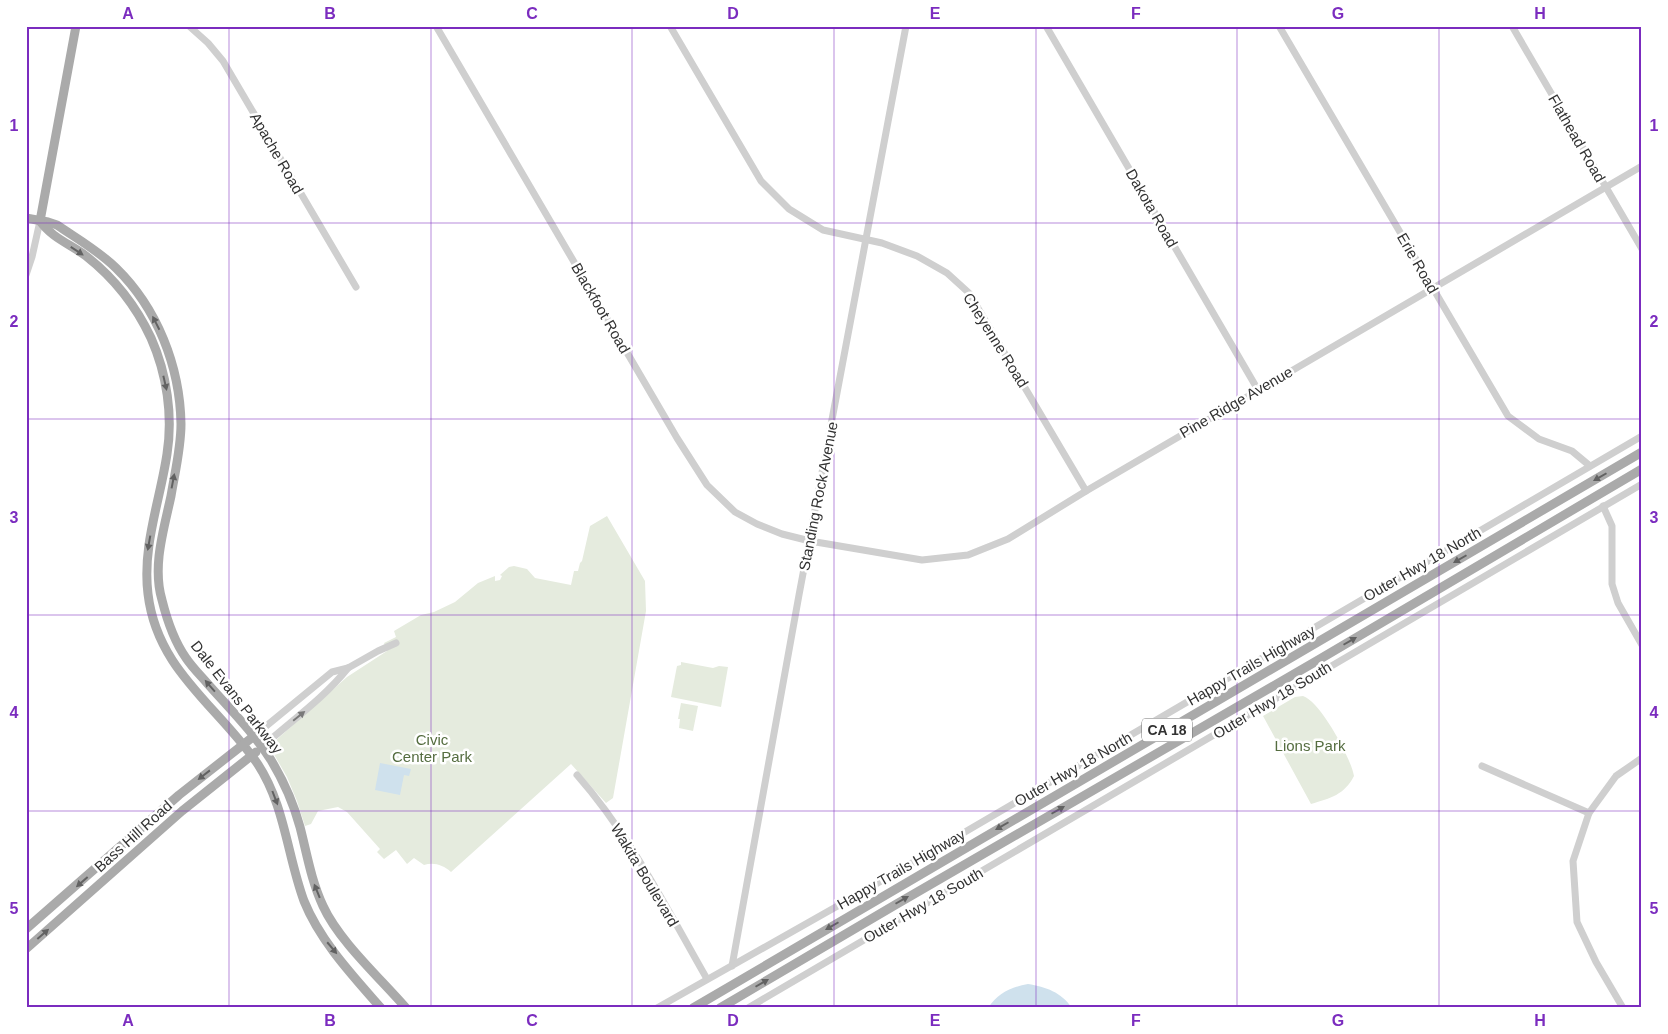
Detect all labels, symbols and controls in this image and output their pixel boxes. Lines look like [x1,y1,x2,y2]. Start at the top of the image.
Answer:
text: A [122,5,134,22]
text: B [324,5,336,22]
text: C [526,5,538,22]
text: D [727,5,739,22]
text: E [930,5,941,22]
text: F [1131,5,1141,22]
text: G [1332,5,1344,22]
text: H [1534,5,1546,22]
street label: Flathead Road [1545,91,1609,185]
street label: Apache Road [247,109,307,197]
text: 1 [10,117,19,134]
text: 1 [1650,117,1659,134]
street label: Dakota Road [1123,166,1181,250]
street label: Erie Road [1394,230,1442,296]
one-way arrow [71,246,84,255]
street label: Blackfoot Road [568,260,634,356]
street label: Cheyenne Road [960,290,1032,390]
text: 2 [10,313,19,330]
text: 2 [1650,313,1659,330]
one-way arrow [152,316,160,330]
street label: Pine Ridge Avenue [1177,363,1295,441]
one-way arrow [161,375,169,390]
street label: Standing Rock Avenue [795,420,841,572]
one-way arrow [170,472,178,488]
one-way arrow [1593,472,1606,481]
text: 3 [10,509,19,526]
text: 3 [1650,509,1659,526]
street label: Outer Hwy 18 North [1360,524,1484,604]
one-way arrow [145,535,153,551]
one-way arrow [1453,554,1466,563]
street label: Happy Trails Highway [1184,621,1318,709]
one-way arrow [1343,636,1356,645]
street label: Dale Evans Parkway [188,637,287,757]
street label: Outer Hwy 18 South [1210,658,1334,742]
one-way arrow [205,680,216,693]
text: 4 [10,704,19,721]
text: 4 [1650,704,1659,721]
one-way arrow [292,710,305,721]
road number: CA 18 [1142,718,1192,742]
street label: Outer Hwy 18 North [1011,729,1135,809]
park label: Civic Center Park [392,731,473,765]
park label: Lions Park [1275,737,1346,754]
one-way arrow [198,769,211,780]
one-way arrow [271,791,279,806]
street label: Bass Hill Road [91,797,175,875]
one-way arrow [1051,806,1065,815]
street label: Wakita Boulevard [608,820,682,930]
one-way arrow [995,822,1009,831]
street label: Happy Trails Highway [834,825,968,913]
street label: Outer Hwy 18 South [860,864,986,946]
one-way arrow [75,876,88,887]
one-way arrow [312,884,320,898]
one-way arrow [895,896,909,905]
text: 5 [10,900,19,917]
text: 5 [1650,900,1659,917]
one-way arrow [825,922,838,931]
one-way arrow [36,928,48,940]
one-way arrow [327,942,338,955]
one-way arrow [756,979,769,988]
text: A [122,1012,134,1029]
text: B [324,1012,336,1029]
text: C [526,1012,538,1029]
text: D [727,1012,739,1029]
text: E [930,1012,941,1029]
text: F [1131,1012,1141,1029]
text: G [1332,1012,1344,1029]
text: H [1534,1012,1546,1029]

